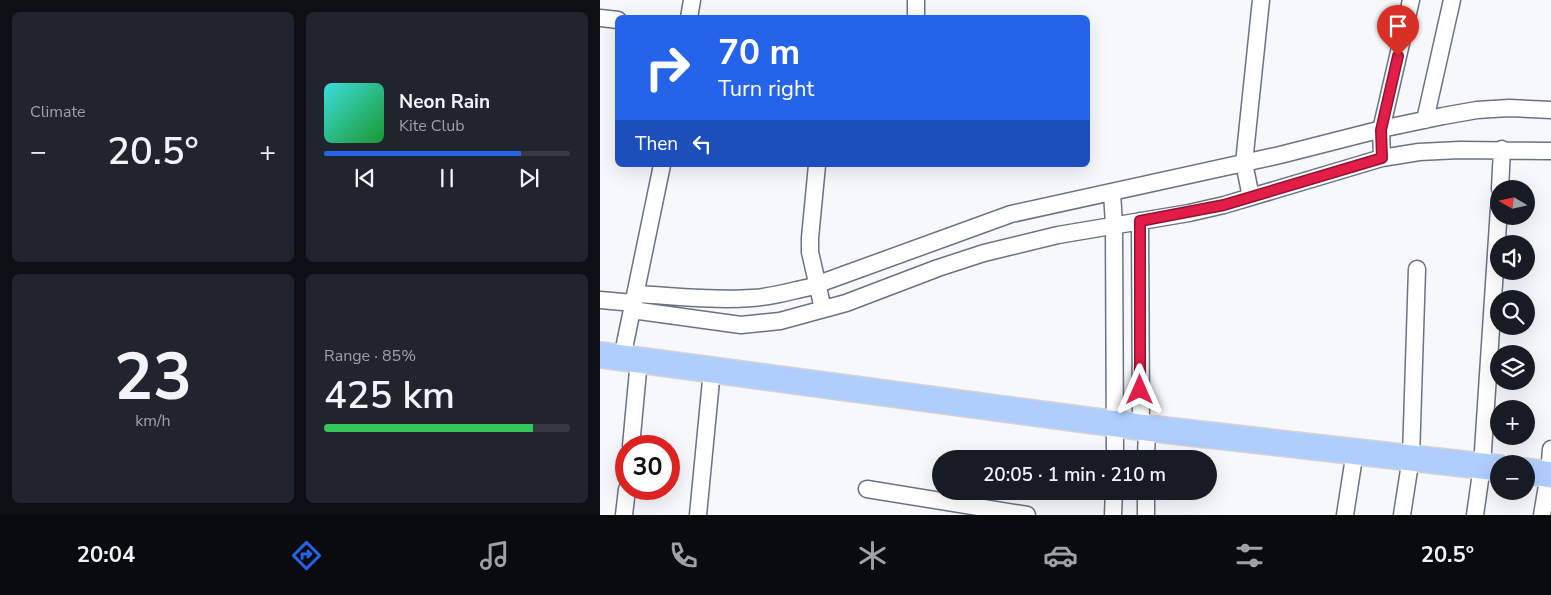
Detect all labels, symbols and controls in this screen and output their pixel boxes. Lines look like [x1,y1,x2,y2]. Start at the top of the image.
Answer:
pin [1377,5,1419,56]
icon: arrive [1384,12,1412,40]
text: 70 m [718,29,800,76]
icon: right [635,35,700,100]
text: Turn right [718,74,814,104]
text: Neon Rain [399,89,490,115]
text: Climate [30,101,85,123]
text: Kite Club [399,115,465,137]
text: 20.5° [107,126,199,177]
icon: left [688,130,716,158]
text: Then [635,131,678,157]
text: − [30,133,47,171]
text: + [259,133,276,171]
icon: previous [351,164,379,192]
icon: pause [433,164,461,192]
icon: next [515,164,543,192]
north arrow [1490,180,1535,225]
map controls [1490,180,1535,500]
button: sound [1490,235,1535,280]
button: search [1490,290,1535,335]
text: 23 [114,333,192,422]
text: Range · 85% [324,345,416,367]
button: layers [1490,345,1535,390]
position arrow [1113,363,1165,415]
text: 425 km [324,370,455,421]
button: + [1490,400,1535,445]
text: km/h [135,410,171,432]
speed limit sign: 30 [615,435,680,500]
button: − [1490,455,1535,500]
text: 20:05 · 1 min · 210 m [983,462,1166,488]
icon: directions [289,538,324,573]
icon: music [477,538,512,573]
icon: phone [666,538,701,573]
icon: climate [855,538,890,573]
icon: car [1043,538,1078,573]
icon: filters [1232,538,1267,573]
text: 20:04 [77,540,135,570]
text: 20.5° [1421,540,1474,570]

